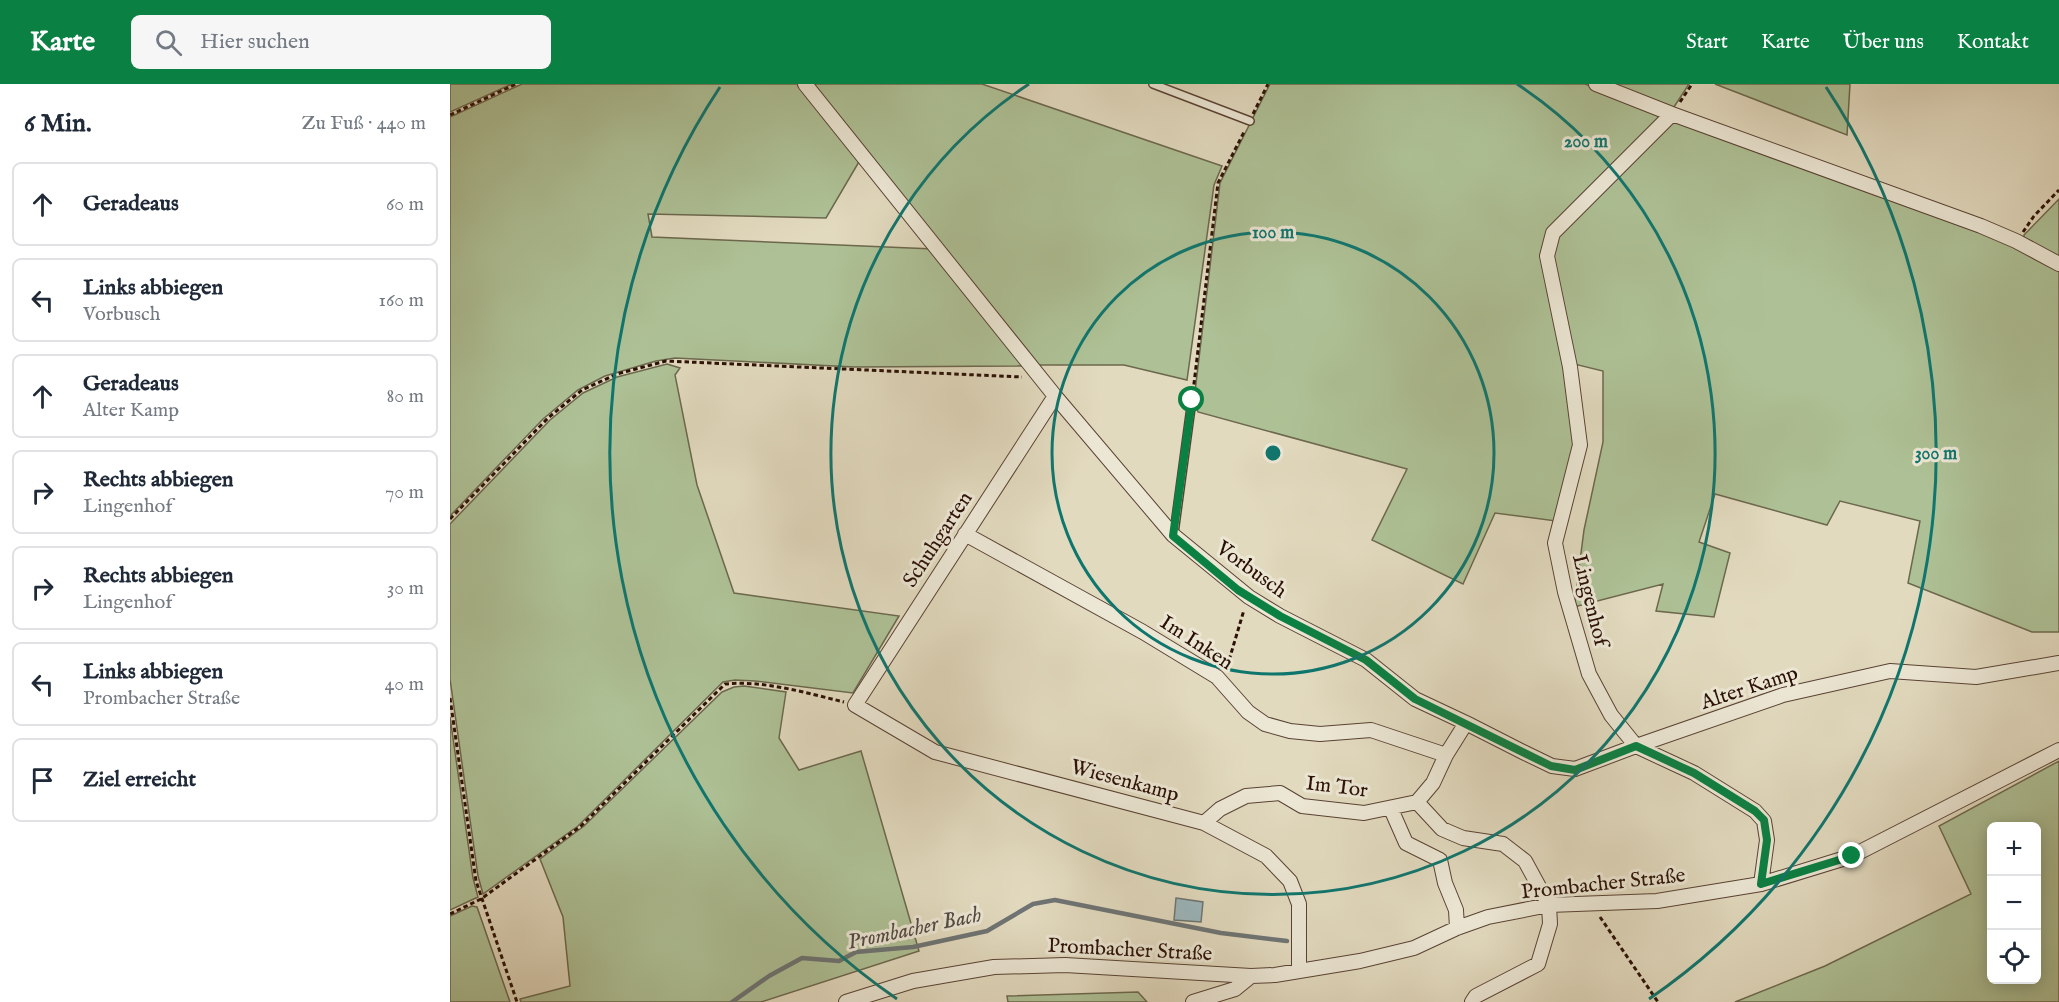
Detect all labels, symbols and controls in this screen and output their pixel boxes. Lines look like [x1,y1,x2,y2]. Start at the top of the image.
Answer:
search box [131,15,551,69]
text: Karte [30,25,95,60]
icon: search [152,26,185,59]
text: Hier suchen [200,28,310,56]
text: Start [1686,29,1728,56]
text: Karte [1761,29,1810,56]
text: Über uns [1843,29,1924,56]
text: Kontakt [1957,29,2029,56]
text: 6 Min. [24,107,91,140]
text: Zu Fuß · 440 m [302,111,426,136]
text: 200 m [1564,131,1608,154]
icon: ahead [26,188,59,221]
text: Geradeaus [83,190,179,218]
text: 60 m [386,192,424,217]
text: 100 m [1252,222,1294,245]
text: Links abbiegen [83,274,223,302]
icon: left [26,284,59,317]
text: 160 m [378,288,424,313]
text: Vorbusch [83,302,160,327]
text: Geradeaus [83,370,179,398]
icon: ahead [26,380,59,413]
text: 80 m [387,384,424,409]
route start [1178,386,1204,412]
text: Alter Kamp [83,398,179,423]
centre of rings [1263,443,1283,463]
text: 300 m [1915,443,1957,466]
text: Rechts abbiegen [83,466,233,494]
icon: right [26,476,59,509]
text: 70 m [385,480,424,505]
street label: Schuhgarten [897,487,979,593]
text: Lingenhof [83,494,172,519]
street label: Vorbusch [1210,535,1292,605]
street label: Lingenhof [1565,552,1615,652]
text: Rechts abbiegen [83,562,233,590]
icon: right [26,572,59,605]
text: 30 m [387,576,424,601]
text: Lingenhof [83,590,172,615]
street label: Im Inken [1154,610,1238,677]
text: Links abbiegen [83,658,223,686]
street label: Alter Kamp [1696,660,1802,717]
icon: left [26,668,59,701]
text: 40 m [385,672,424,697]
text: Prombacher Straße [83,686,240,711]
street label: Wiesenkamp [1067,754,1182,809]
icon: arrive [26,764,59,797]
text: Ziel erreicht [83,766,196,794]
street label: Im Tor [1304,770,1370,805]
map controls [1987,822,2041,984]
button: + [1987,822,2041,876]
route end [1838,842,1864,868]
street label: Prombacher Straße [1520,862,1687,907]
button: − [1987,876,2041,930]
water label: Prombacher Bach [845,901,984,957]
button: locate [1987,930,2041,984]
street label: Prombacher Straße [1047,933,1213,968]

